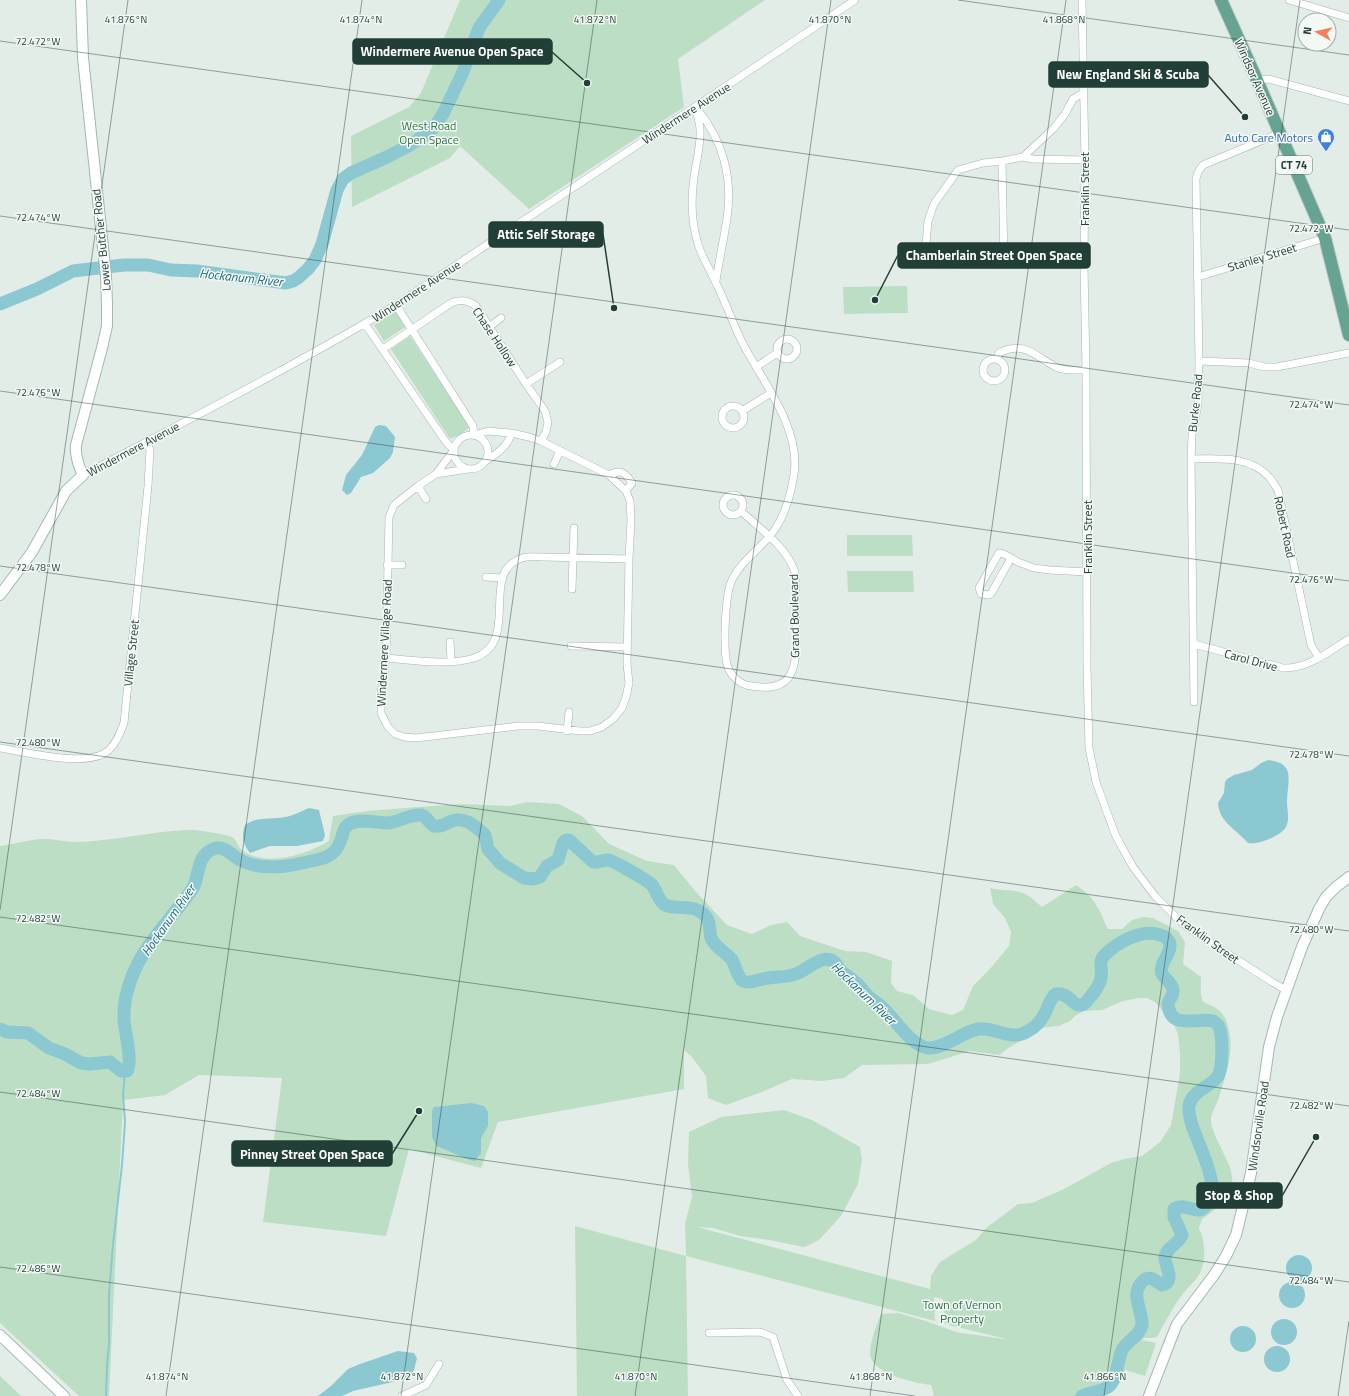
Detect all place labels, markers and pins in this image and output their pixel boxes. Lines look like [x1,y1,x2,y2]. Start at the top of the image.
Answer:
callout: Windermere Avenue Open Space [353,39,552,64]
callout: New England Ski & Scuba [1049,62,1208,87]
shop icon: Auto Care Motors [1316,127,1336,152]
place label: Auto Care Motors [1224,128,1313,147]
callout: Attic Self Storage [489,222,603,247]
callout: Chamberlain Street Open Space [898,243,1090,268]
callout: Pinney Street Open Space [232,1141,392,1166]
callout: Stop & Shop [1197,1183,1282,1208]

